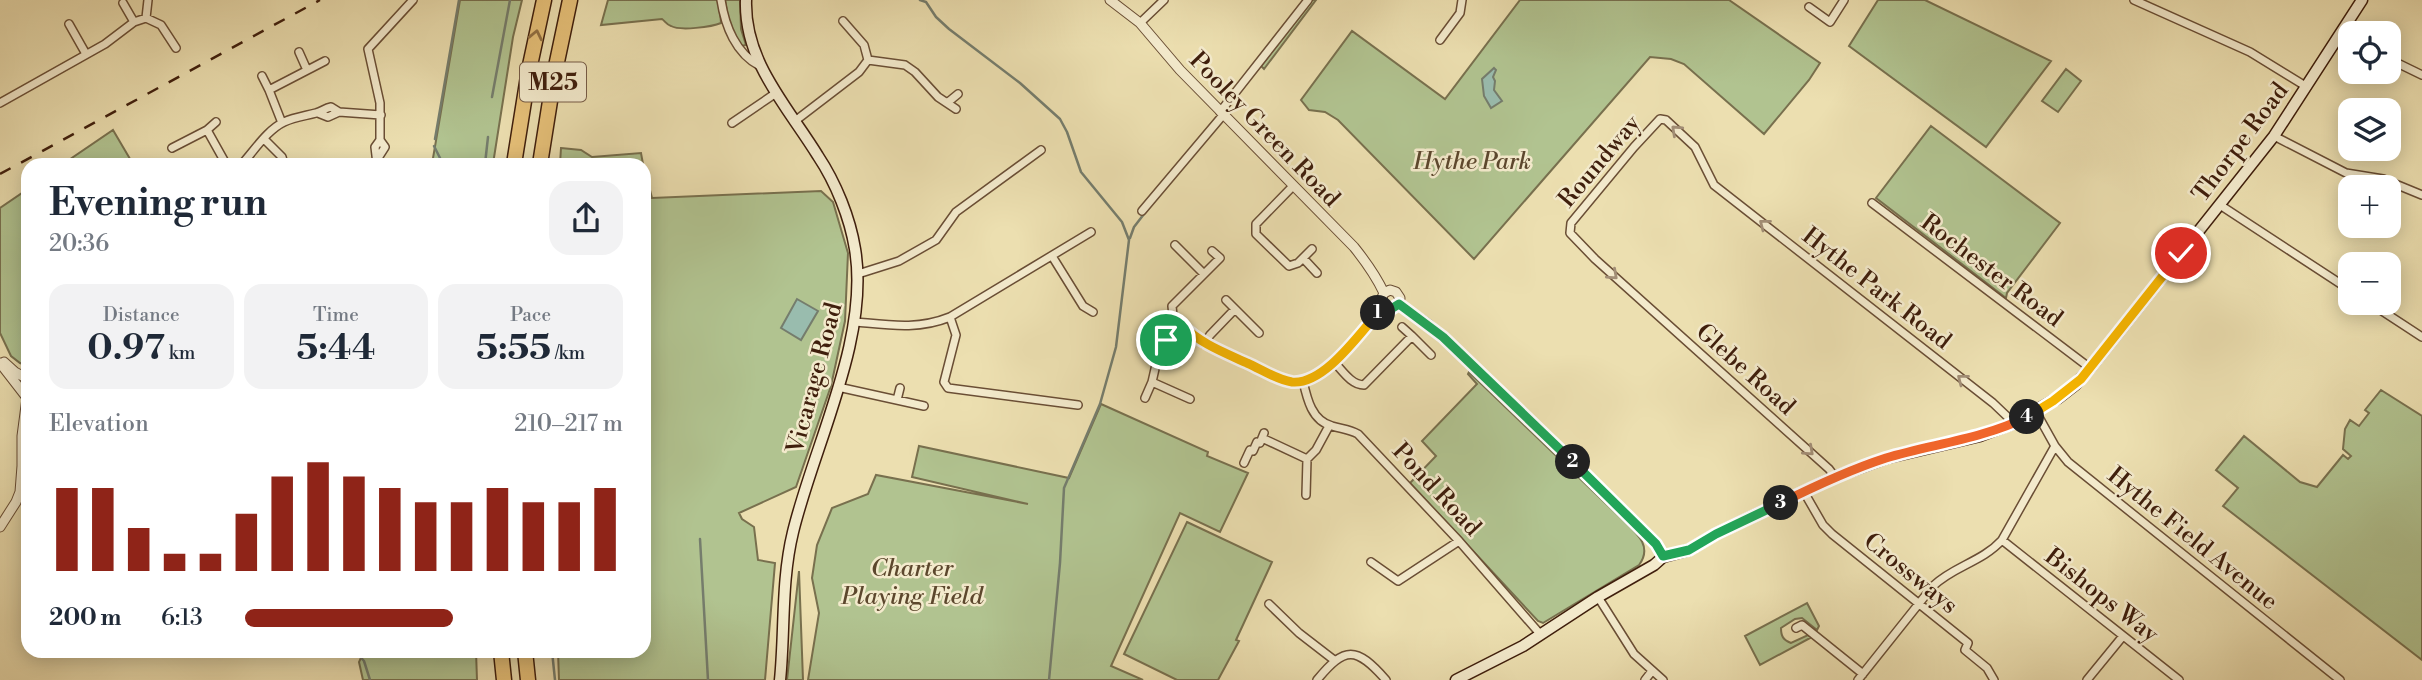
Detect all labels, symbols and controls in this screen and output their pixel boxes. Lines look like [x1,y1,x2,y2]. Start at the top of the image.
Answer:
map controls [2338,21,2401,315]
button: locate [2338,21,2401,84]
one-way arrow [528,29,543,41]
street label: Pooley Green Road [1182,46,1346,214]
road number: M25 [520,62,586,102]
street label: Thorpe Road [2186,77,2296,208]
button: layers [2338,98,2401,161]
street label: Roundway [1552,109,1647,214]
one-way arrow [1671,125,1684,138]
park label: Hythe Park [1412,147,1531,177]
button: + [2338,175,2401,238]
text: Evening run [49,180,267,227]
button: share [549,181,623,255]
street label: Rochester Road [1914,208,2069,334]
one-way arrow [1759,219,1772,232]
street label: Hythe Park Road [1796,221,1957,357]
pin [2151,223,2211,283]
text: 20:36 [49,230,109,258]
icon: check [2162,234,2200,272]
button: − [2338,252,2401,315]
one-way arrow [1605,267,1618,279]
pin: 1 [1360,296,1396,330]
street label: Vicarage Road [780,299,850,458]
text: 1 [1373,300,1382,324]
text: Distance [103,303,180,327]
text: Time [313,303,359,327]
text: Pace [510,303,551,327]
pin [1136,310,1196,370]
street label: Glebe Road [1689,317,1801,422]
icon: arrive [1147,321,1185,359]
text: 0.97 [87,327,165,370]
text: 5:44 [297,327,375,370]
text: 5:55 [476,327,551,370]
text: km [165,341,195,365]
text: /km [551,341,585,365]
one-way arrow [1958,375,1970,388]
pin: 4 [2010,400,2044,434]
text: 4 [2020,404,2033,428]
text: Elevation [49,410,149,438]
text: 210–217 m [514,410,623,438]
street label: Pond Road [1385,437,1487,543]
one-way arrow [1801,443,1814,455]
pin: 2 [1556,444,1590,480]
text: 2 [1567,449,1578,473]
street label: Hythe Field Avenue [2101,461,2284,617]
pin: 3 [1764,486,1798,520]
text: 3 [1775,490,1786,514]
street label: Crossways [1857,527,1963,621]
street label: Bishops Way [2038,541,2165,650]
park label: Charter Playing Field [840,554,984,612]
text: 200 m [49,604,121,632]
text: 6:13 [161,604,203,632]

